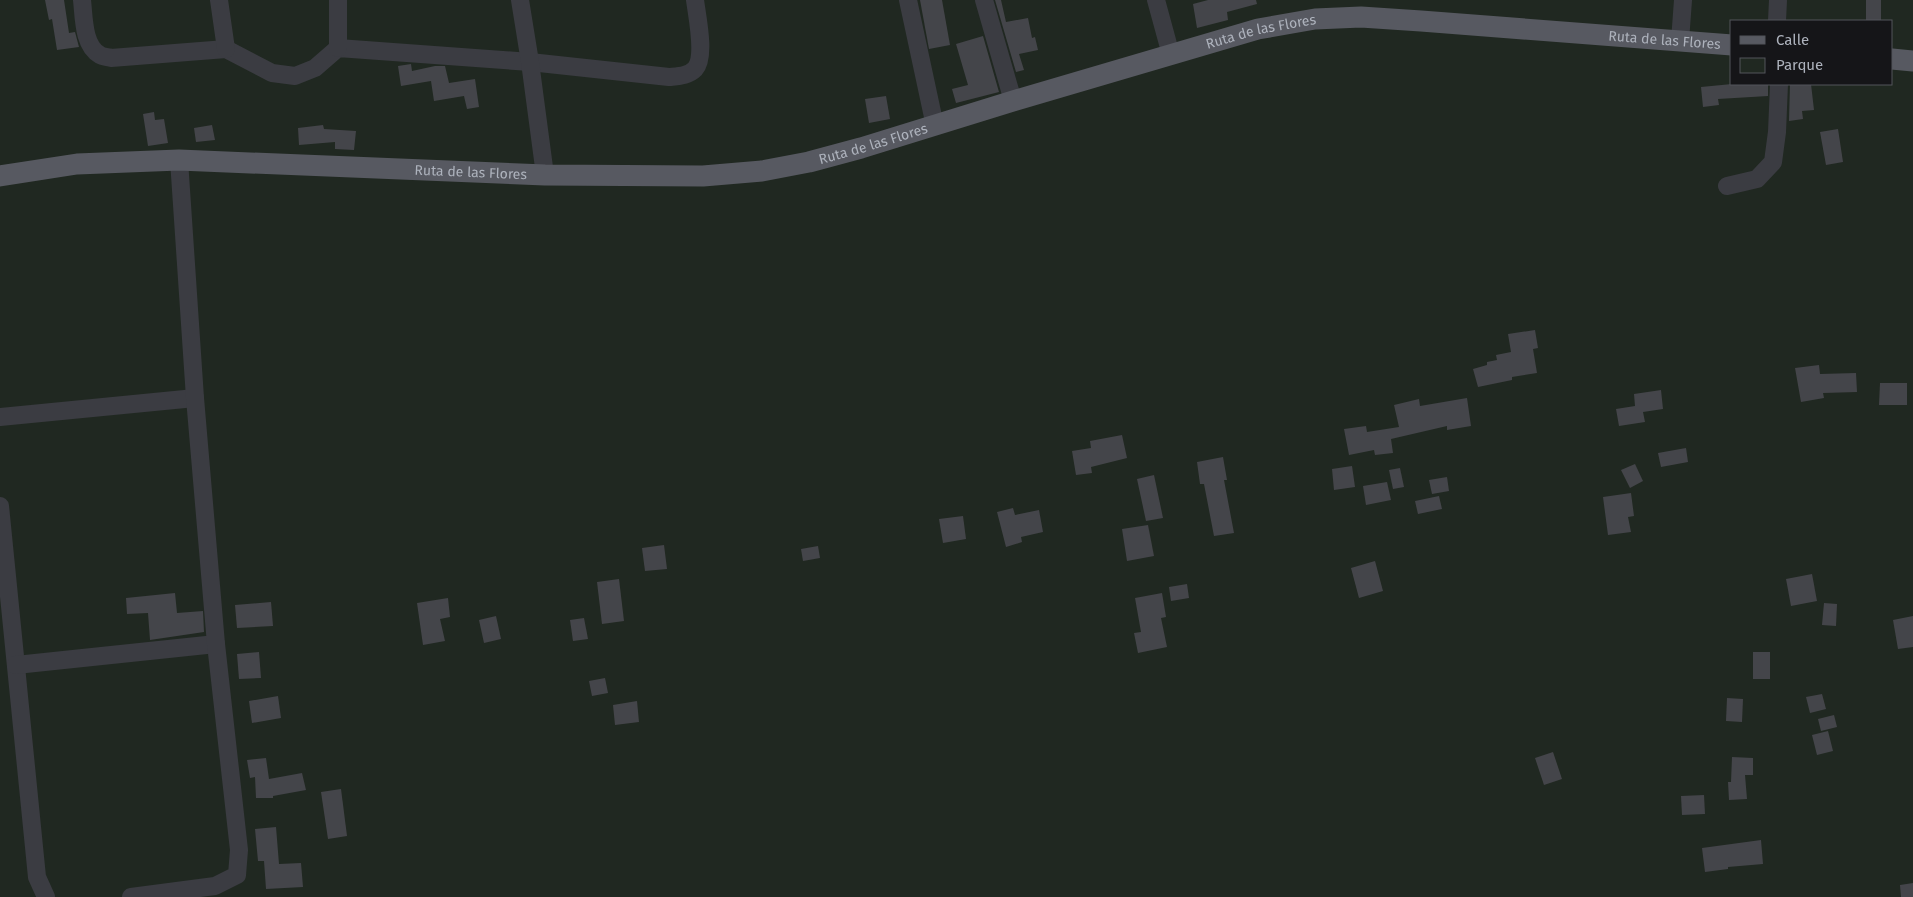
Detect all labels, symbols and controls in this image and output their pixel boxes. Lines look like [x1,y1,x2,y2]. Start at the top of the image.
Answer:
street label: Ruta de las Flores [1204,11,1318,53]
legend [1730,20,1893,85]
street label: Ruta de las Flores [1608,27,1722,53]
text: Calle [1776,31,1809,49]
text: Parque [1776,56,1823,74]
street label: Ruta de las Flores [817,120,930,168]
street label: Ruta de las Flores [414,162,528,183]

